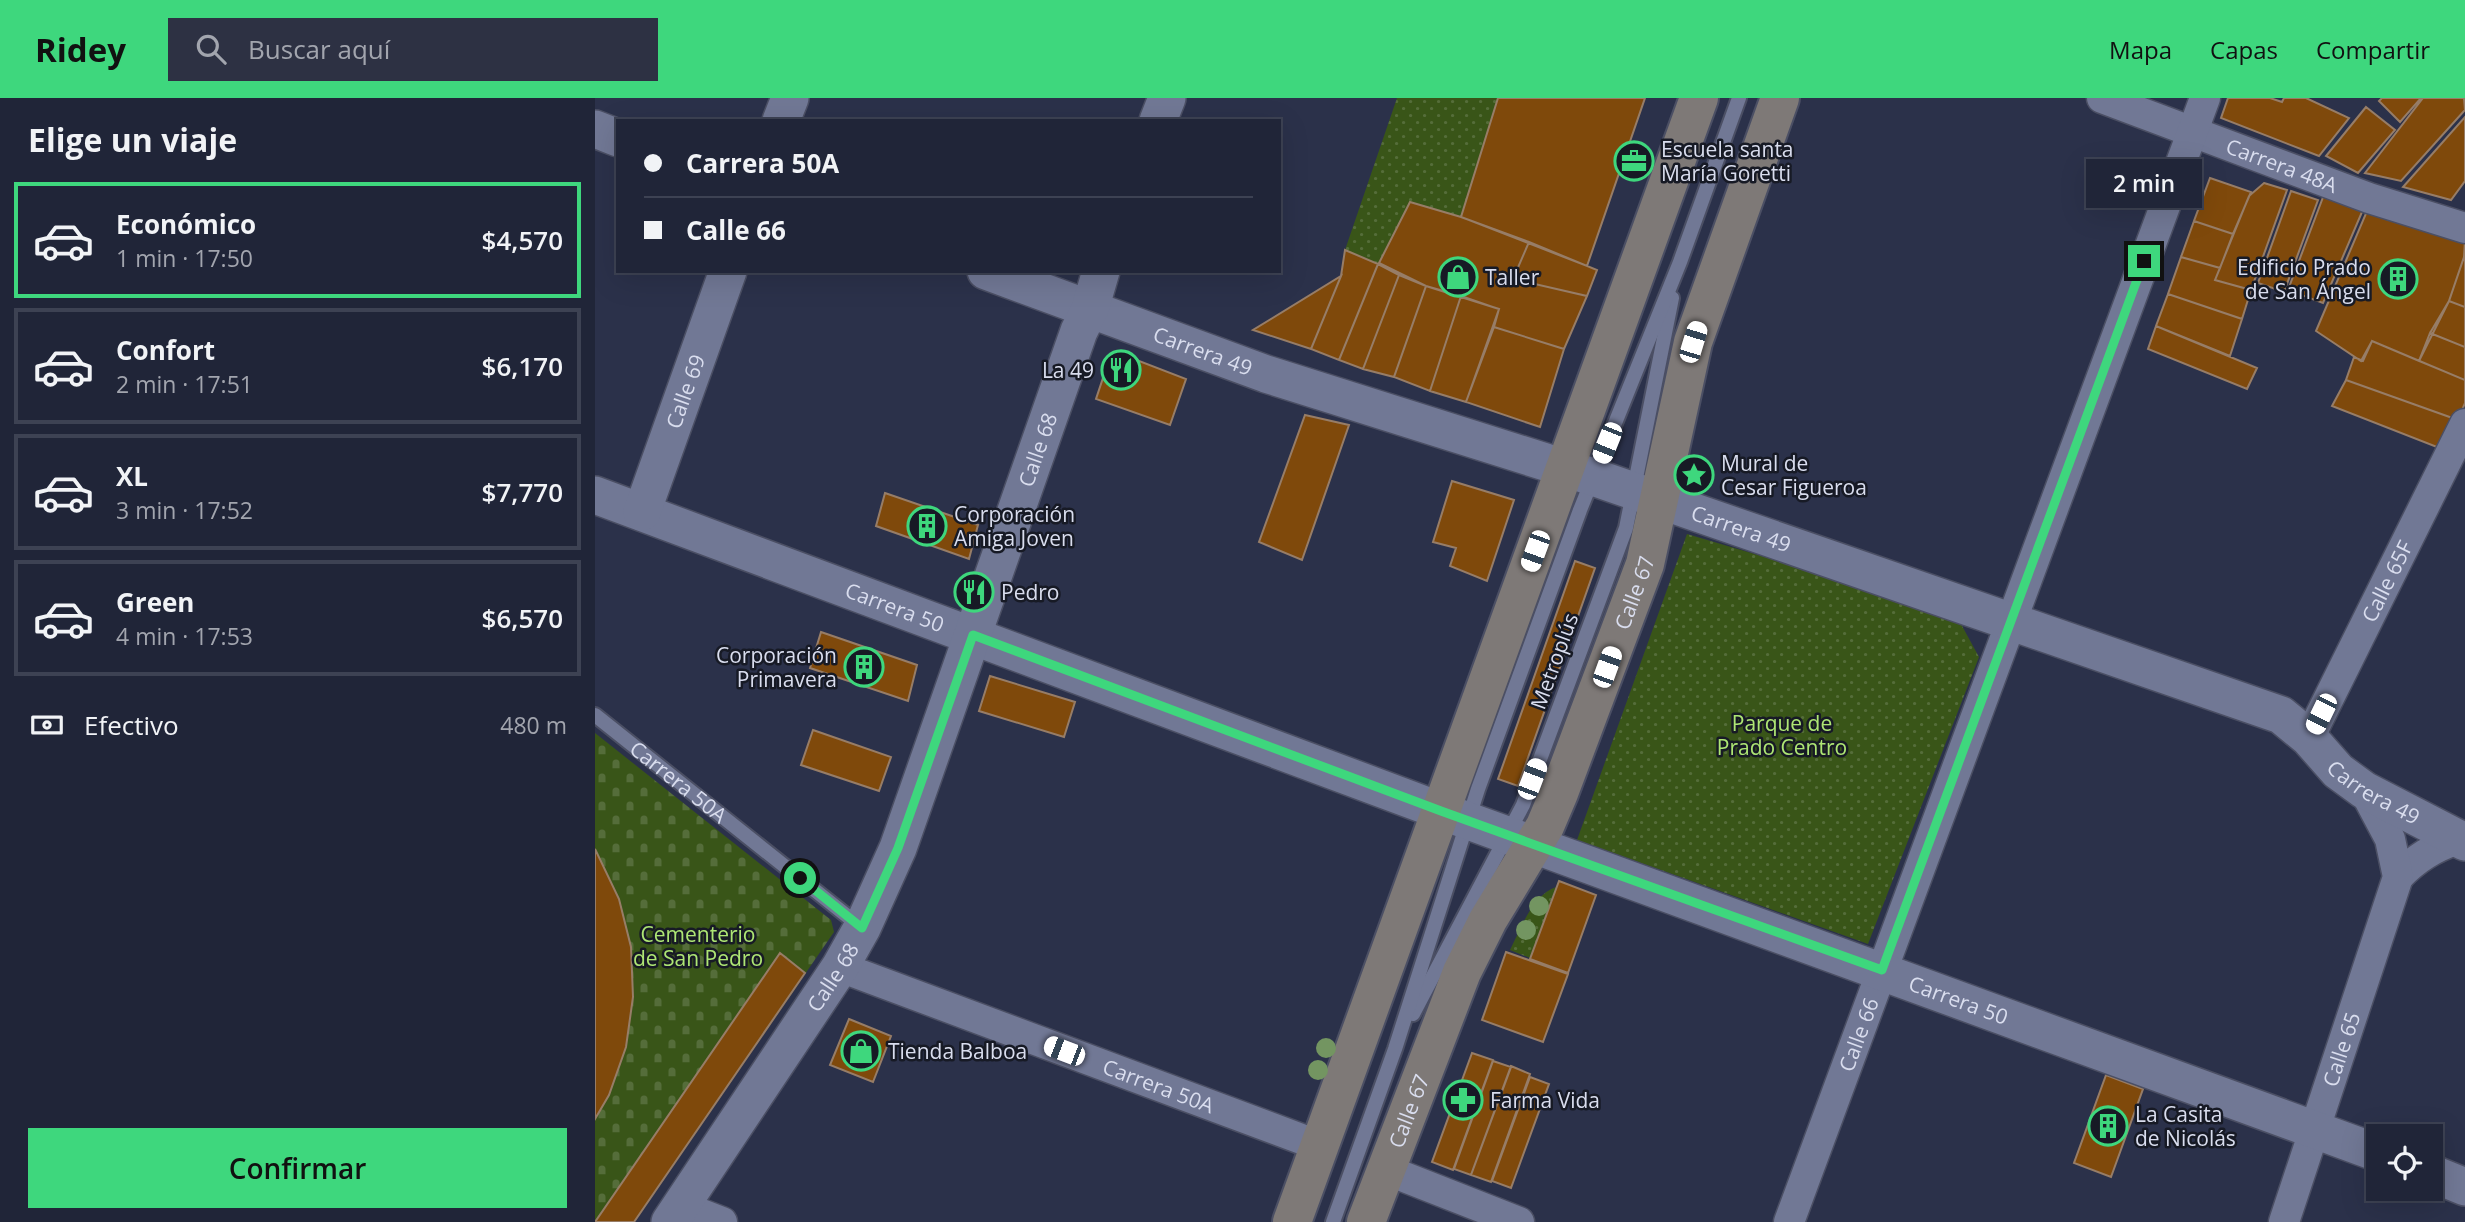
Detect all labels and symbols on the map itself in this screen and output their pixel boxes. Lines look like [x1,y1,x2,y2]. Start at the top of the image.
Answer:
street label: Carrera 48A [2222,132,2342,199]
place label: Escuela santa María Goretti [1661,135,1794,187]
office icon: Escuela santa María Goretti [1613,140,1655,182]
callout: 2 min [2086,159,2202,208]
route end [2128,245,2160,277]
place label: Edificio Prado de San Ángel [2237,253,2371,305]
shop icon: Taller [1437,256,1479,298]
building icon: Edificio Prado de San Ángel [2377,258,2419,300]
place label: Taller [1485,263,1540,291]
car [1677,319,1710,365]
street label: Carrera 49 [1149,320,1256,382]
restaurant icon: La 49 [1100,349,1142,391]
street label: Calle 69 [659,351,711,432]
place label: La 49 [1042,356,1094,384]
street label: Calle 68 [1012,409,1063,491]
car [1590,420,1625,466]
place label: Mural de Cesar Figueroa [1721,449,1867,501]
place icon: Mural de Cesar Figueroa [1673,454,1715,496]
street label: Carrera 49 [1688,498,1795,558]
place label: Corporación Amiga Joven [954,500,1075,552]
building icon: Corporación Amiga Joven [906,505,948,547]
car [1518,528,1553,574]
street label: Calle 65F [2355,536,2419,627]
street label: Calle 67 [1608,553,1660,633]
restaurant icon: Pedro [953,571,995,613]
street label: Carrera 50 [841,576,948,638]
place label: Pedro [1001,578,1060,606]
street label: Metroplús [1524,609,1584,713]
place label: Corporación Primavera [716,641,837,693]
car [1590,644,1625,690]
building icon: Corporación Primavera [843,646,885,688]
car [2303,691,2340,737]
park label: Parque de Prado Centro [1717,709,1847,761]
street label: Carrera 50A [624,734,734,830]
street label: Carrera 49 [2321,754,2425,830]
car [1515,756,1550,802]
route start [784,862,816,894]
park label: Cementerio de San Pedro [633,920,763,972]
street label: Calle 68 [800,938,865,1017]
street label: Carrera 50 [1905,969,2012,1031]
street label: Calle 66 [1832,994,1885,1075]
street label: Calle 65 [2316,1008,2366,1090]
shop icon: Tienda Balboa [840,1030,882,1072]
car [1041,1034,1088,1068]
place label: Tienda Balboa [888,1037,1027,1065]
street label: Carrera 50A [1099,1052,1219,1120]
street label: Calle 67 [1382,1070,1435,1152]
pharmacy icon: Farma Vida [1442,1079,1484,1121]
place label: Farma Vida [1490,1086,1600,1114]
place label: La Casita de Nicolás [2135,1100,2236,1152]
building icon: La Casita de Nicolás [2087,1105,2129,1147]

